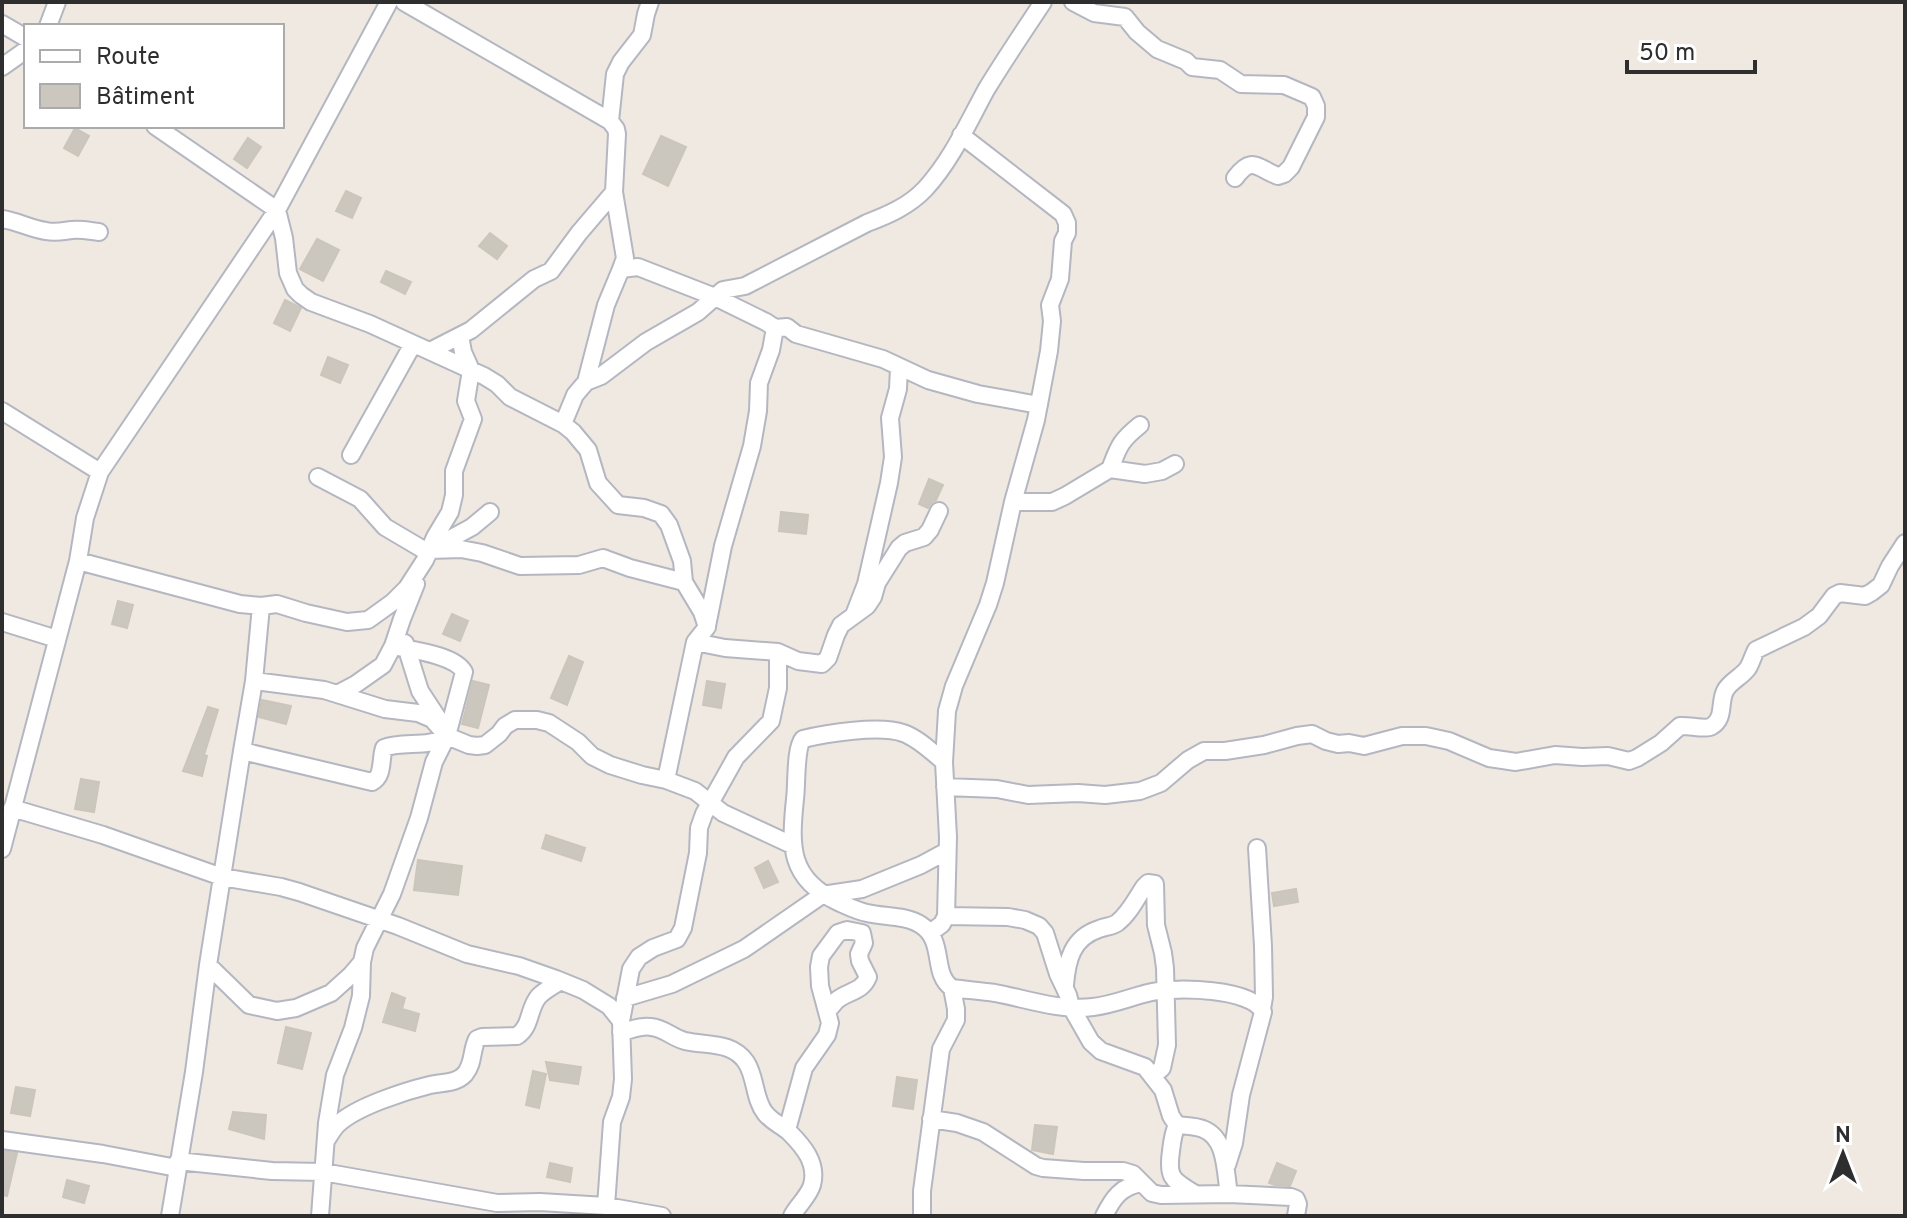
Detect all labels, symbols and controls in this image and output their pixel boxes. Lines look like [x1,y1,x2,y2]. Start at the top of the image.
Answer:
legend [24,24,284,128]
scale bar [1627,24,1755,74]
text: 50 m [1639,39,1695,69]
text: Route [96,43,160,73]
text: Bâtiment [96,83,195,113]
north arrow [1803,1114,1883,1194]
text: N [1835,1123,1851,1150]

